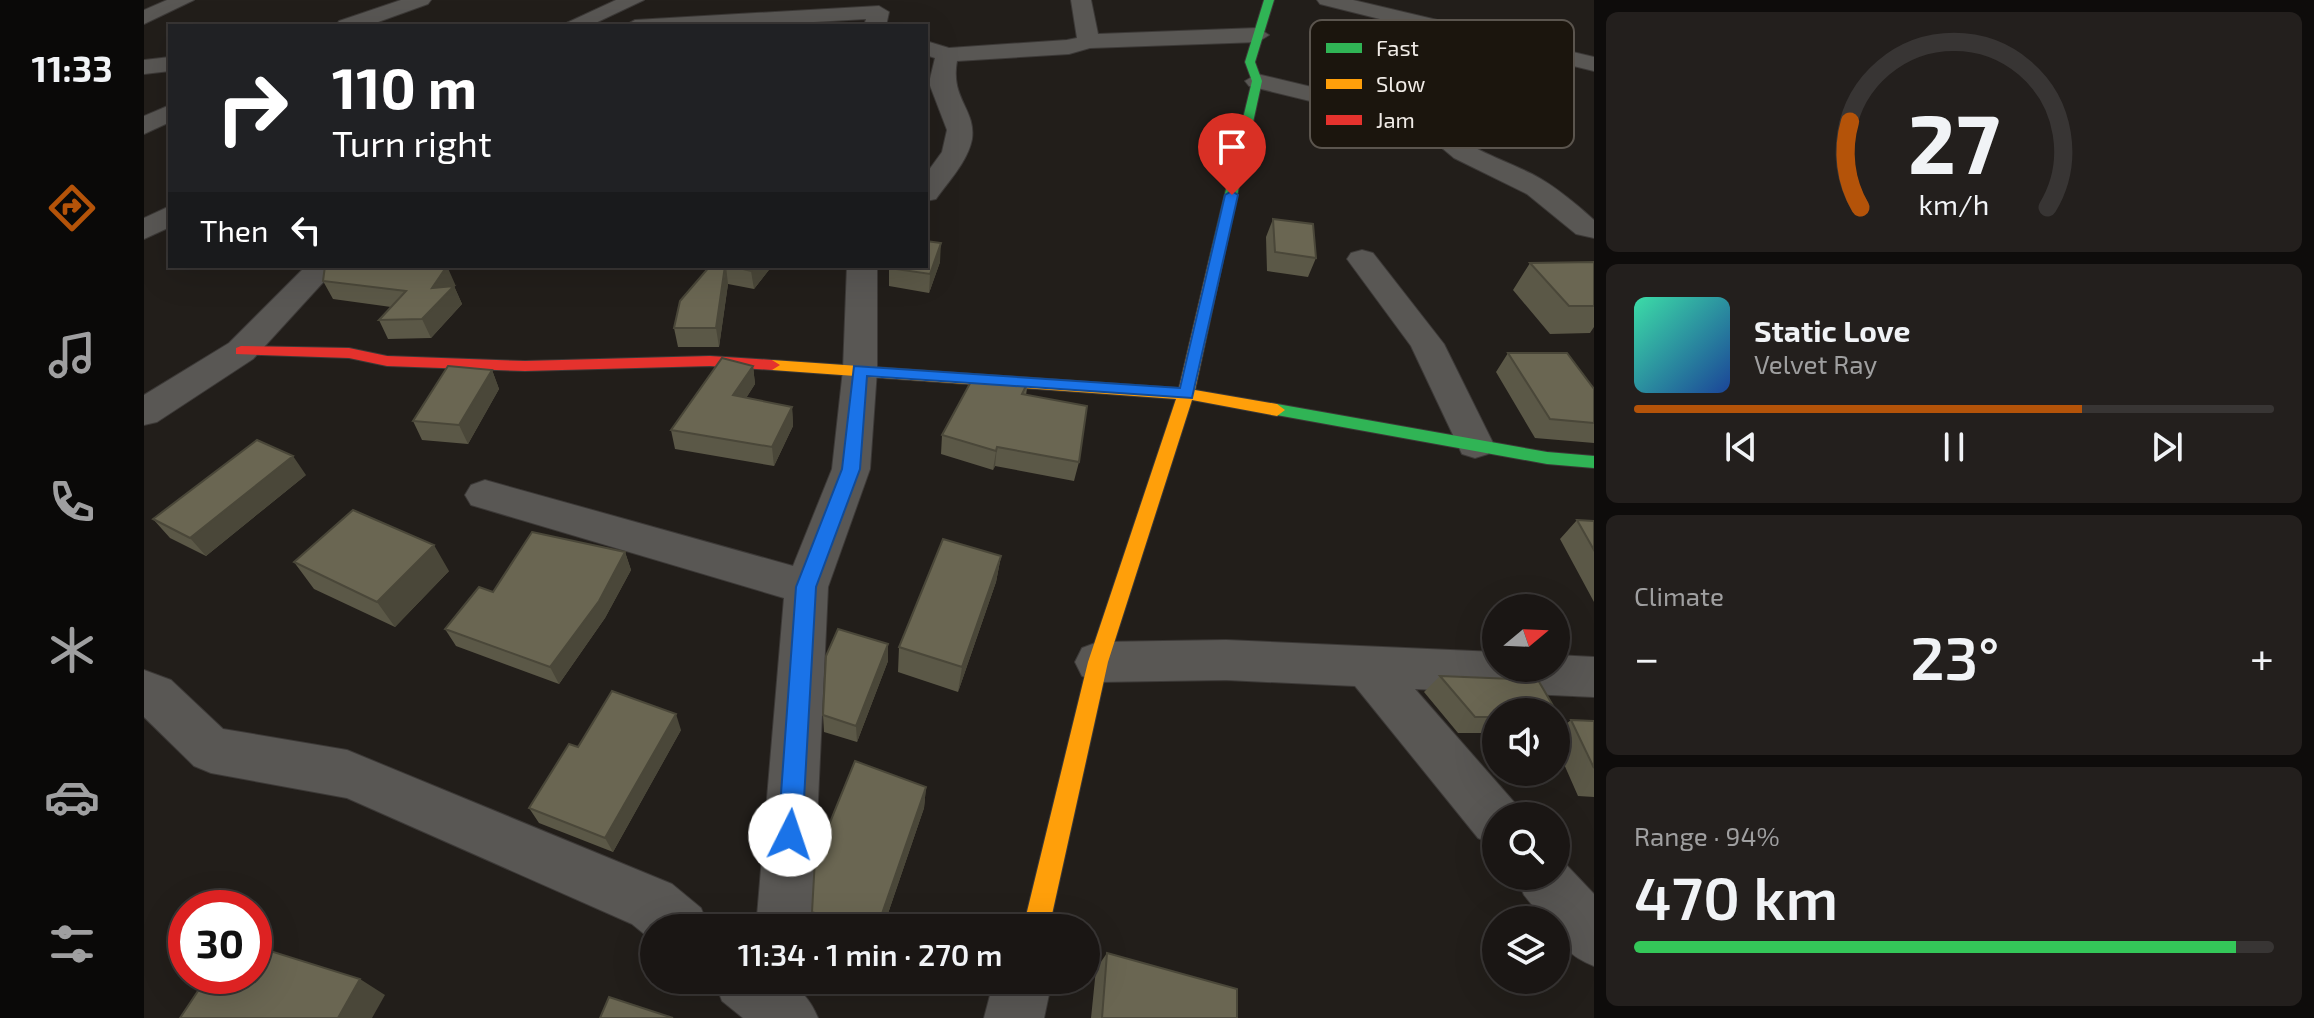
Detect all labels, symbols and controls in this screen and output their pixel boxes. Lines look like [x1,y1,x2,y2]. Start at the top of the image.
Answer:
legend [1310,20,1574,148]
text: Fast [1376,34,1419,60]
text: 11:33 [31,46,113,89]
text: 110 m [332,53,477,120]
icon: right [200,56,304,160]
text: Slow [1376,70,1425,96]
text: 27 [1908,90,2000,190]
text: Jam [1376,106,1415,132]
pin [1198,113,1266,195]
text: Turn right [332,121,492,164]
icon: arrive [1210,125,1254,169]
icon: directions [44,180,100,236]
text: km/h [1919,186,1989,221]
icon: left [284,208,328,252]
text: Then [200,212,268,248]
text: Static Love [1754,312,1910,348]
icon: music [44,327,100,383]
text: Velvet Ray [1754,348,1877,379]
icon: previous [1719,425,1763,469]
icon: pause [1932,425,1976,469]
icon: next [2145,425,2189,469]
icon: phone [44,474,100,530]
text: Climate [1634,580,1724,611]
north arrow [1482,594,1570,682]
map controls [1482,594,1570,994]
text: 23° [1910,620,1999,692]
icon: climate [44,622,100,678]
text: − [1634,630,1660,683]
text: + [2250,630,2274,683]
button: sound [1482,698,1570,786]
icon: car [44,769,100,825]
position arrow [748,793,832,877]
button: search [1482,802,1570,890]
text: Range · 94% [1634,820,1780,851]
text: 470 km [1634,860,1838,932]
speed limit sign: 30 [168,890,272,994]
button: layers [1482,906,1570,994]
icon: filters [44,916,100,972]
text: 11:34 · 1 min · 270 m [738,936,1002,972]

